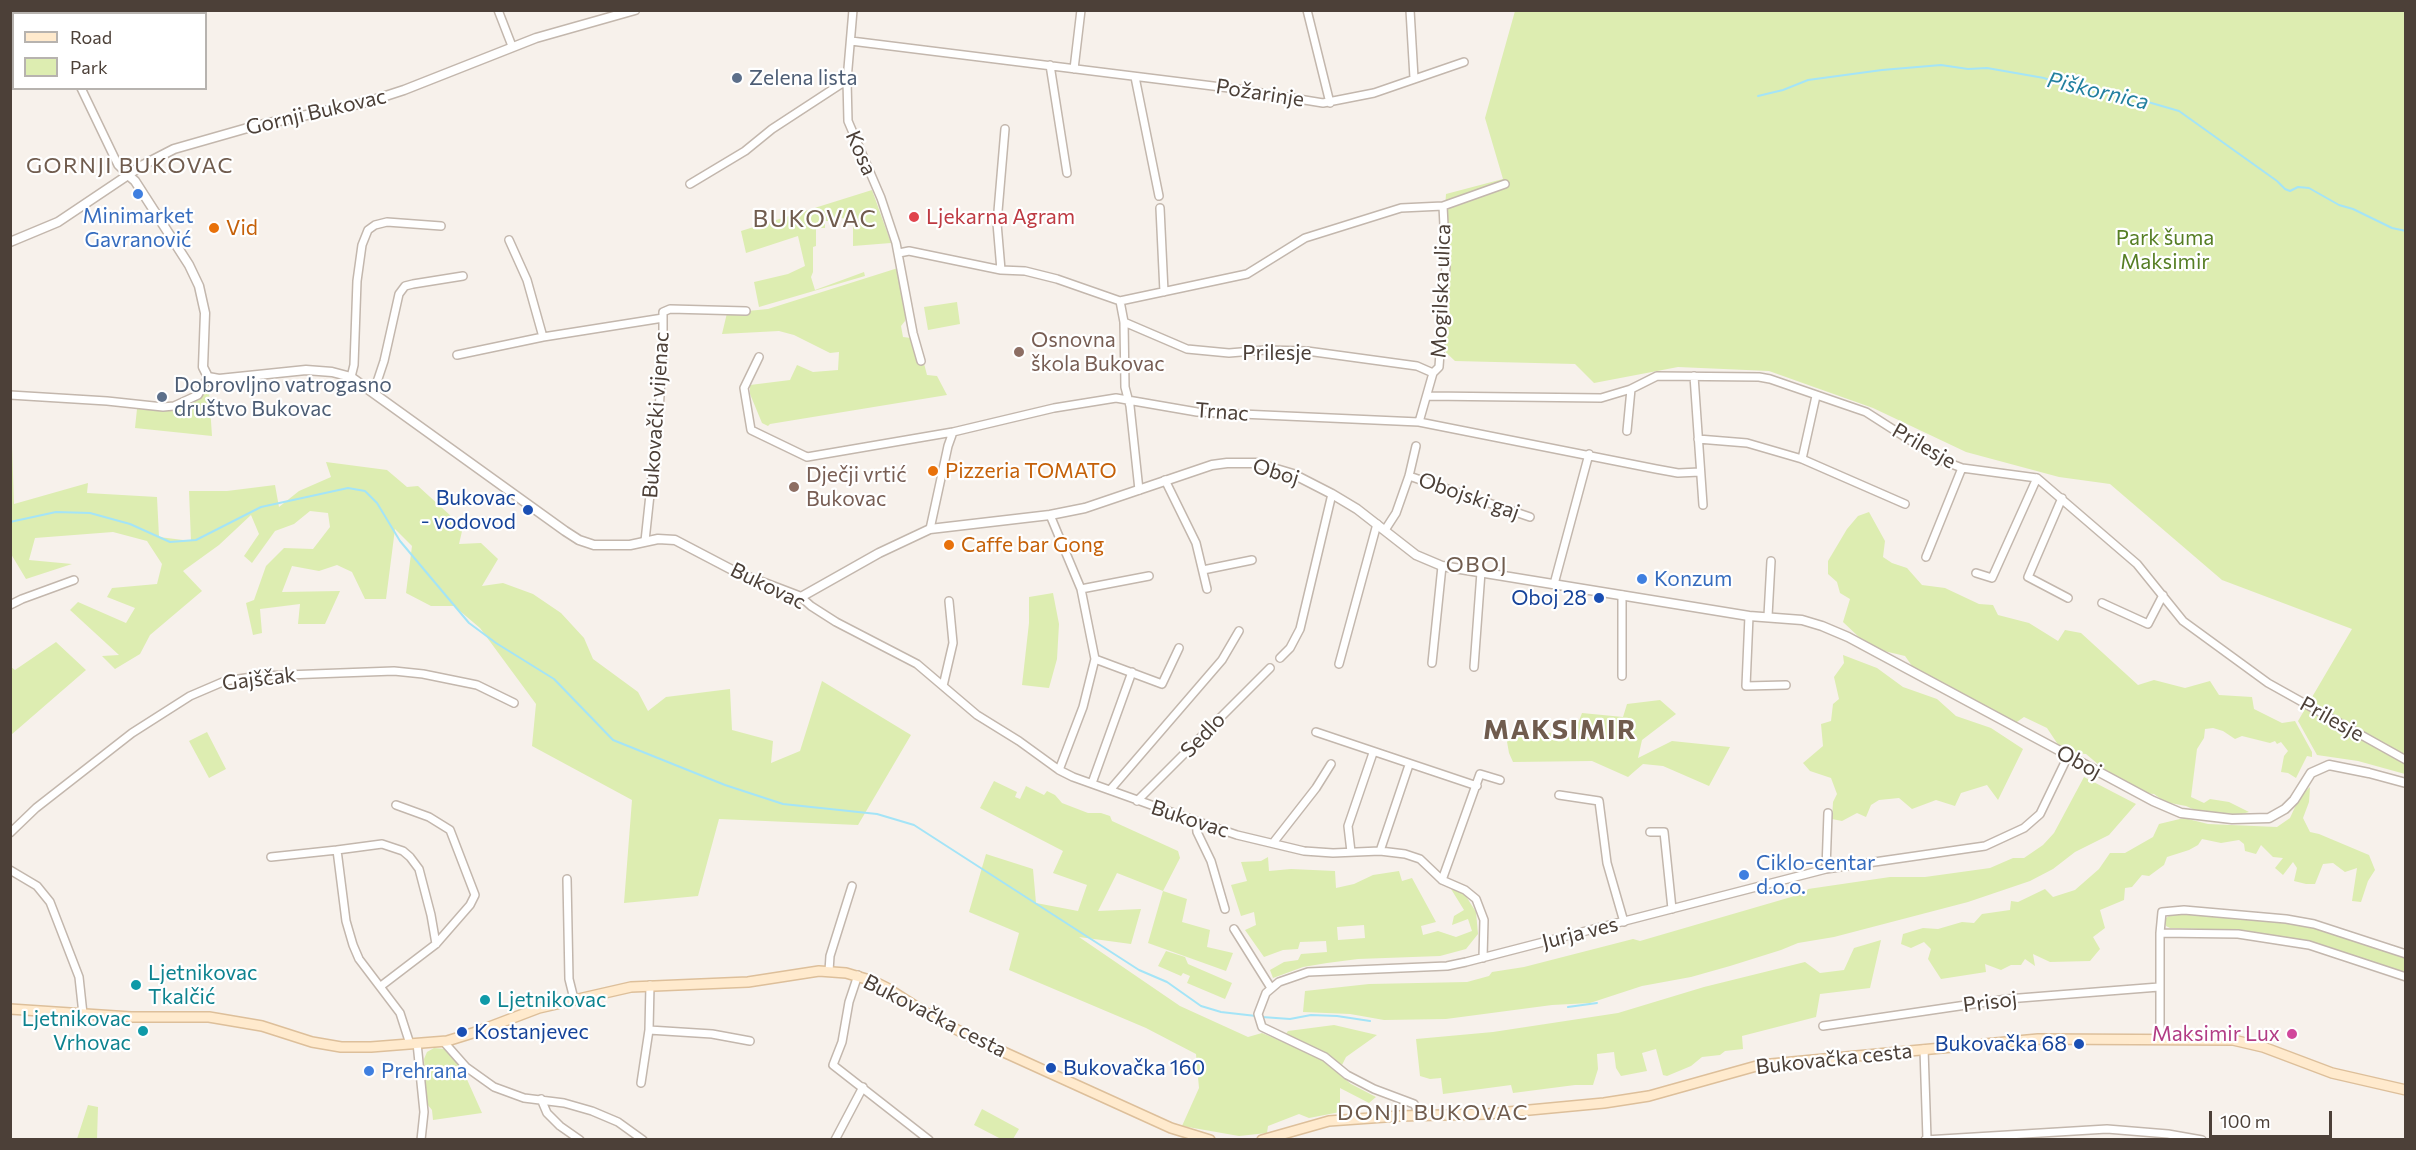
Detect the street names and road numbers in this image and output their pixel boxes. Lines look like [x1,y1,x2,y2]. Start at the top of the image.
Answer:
street label: Požarinje [1214,74,1306,112]
street label: Gornji Bukovac [243,84,389,140]
street label: Kosa [840,127,882,179]
street label: Mogilska ulica [1426,223,1456,359]
street label: Bukovački vijenac [638,331,674,499]
street label: Prilesje [1242,340,1312,366]
street label: Trnac [1194,398,1250,426]
street label: Prilesje [1888,418,1960,474]
street label: Oboj [1250,453,1302,491]
street label: Obojski gaj [1415,467,1523,525]
street label: Bukovac [726,557,810,615]
street label: Gajščak [221,662,297,696]
street label: Prilesje [2296,691,2368,747]
street label: Sedlo [1175,707,1231,763]
street label: Oboj [2052,740,2106,784]
street label: Bukovac [1148,795,1232,843]
street label: Jurja ves [1539,911,1621,955]
street label: Bukovačka cesta [859,969,1011,1063]
street label: Prisoj [1961,986,2019,1018]
street label: Bukovačka cesta [1754,1038,1914,1080]

